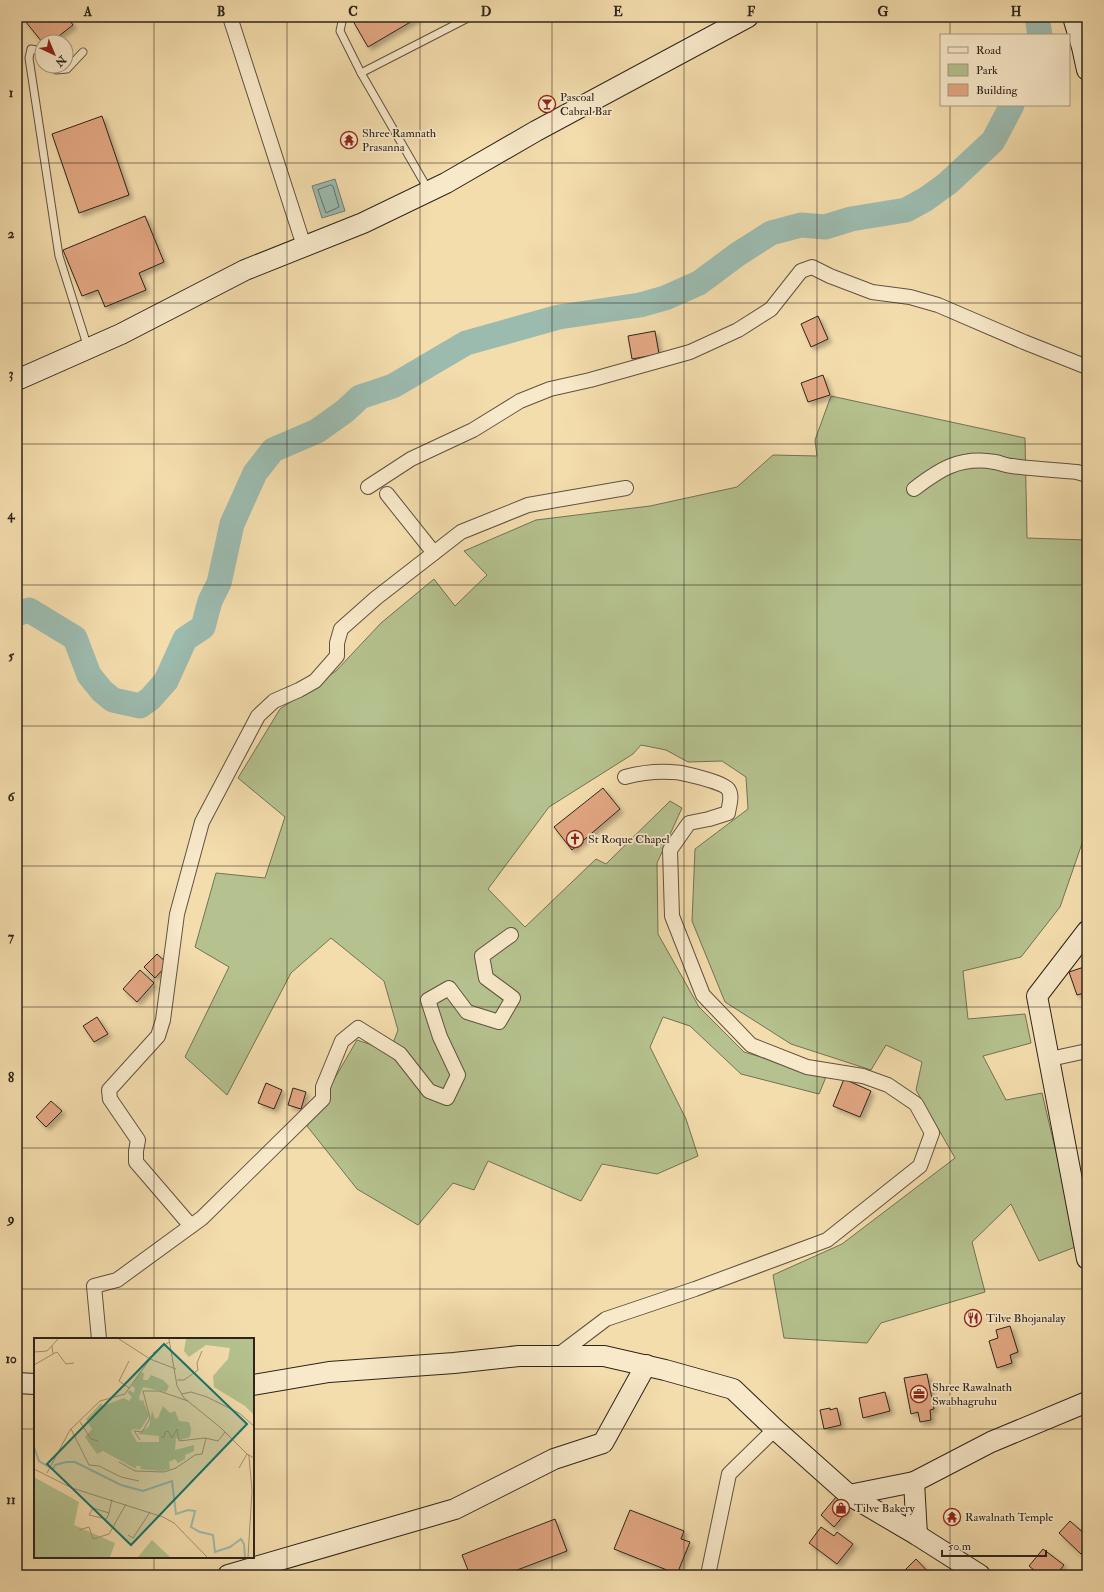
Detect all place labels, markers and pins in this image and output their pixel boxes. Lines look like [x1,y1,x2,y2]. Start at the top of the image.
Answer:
place label: Pascoal Cabral Bar [560,90,612,119]
bar icon: Pascoal Cabral Bar [537,94,557,114]
place label: Shree Ramnath Prasanna [362,126,437,155]
temple icon: Shree Ramnath Prasanna [339,130,359,150]
church icon: St Roque Chapel [565,829,585,849]
place label: St Roque Chapel [588,832,670,847]
restaurant icon: Tilve Bhojanalay [963,1308,983,1328]
place label: Tilve Bhojanalay [986,1311,1066,1326]
place label: Shree Rawalnath Swabhagruhu [932,1380,1013,1409]
office icon: Shree Rawalnath Swabhagruhu [909,1384,929,1404]
shop icon: Tilve Bakery [831,1498,851,1518]
place label: Tilve Bakery [854,1501,915,1516]
temple icon: Rawalnath Temple [942,1507,962,1527]
place label: Rawalnath Temple [965,1510,1053,1525]

